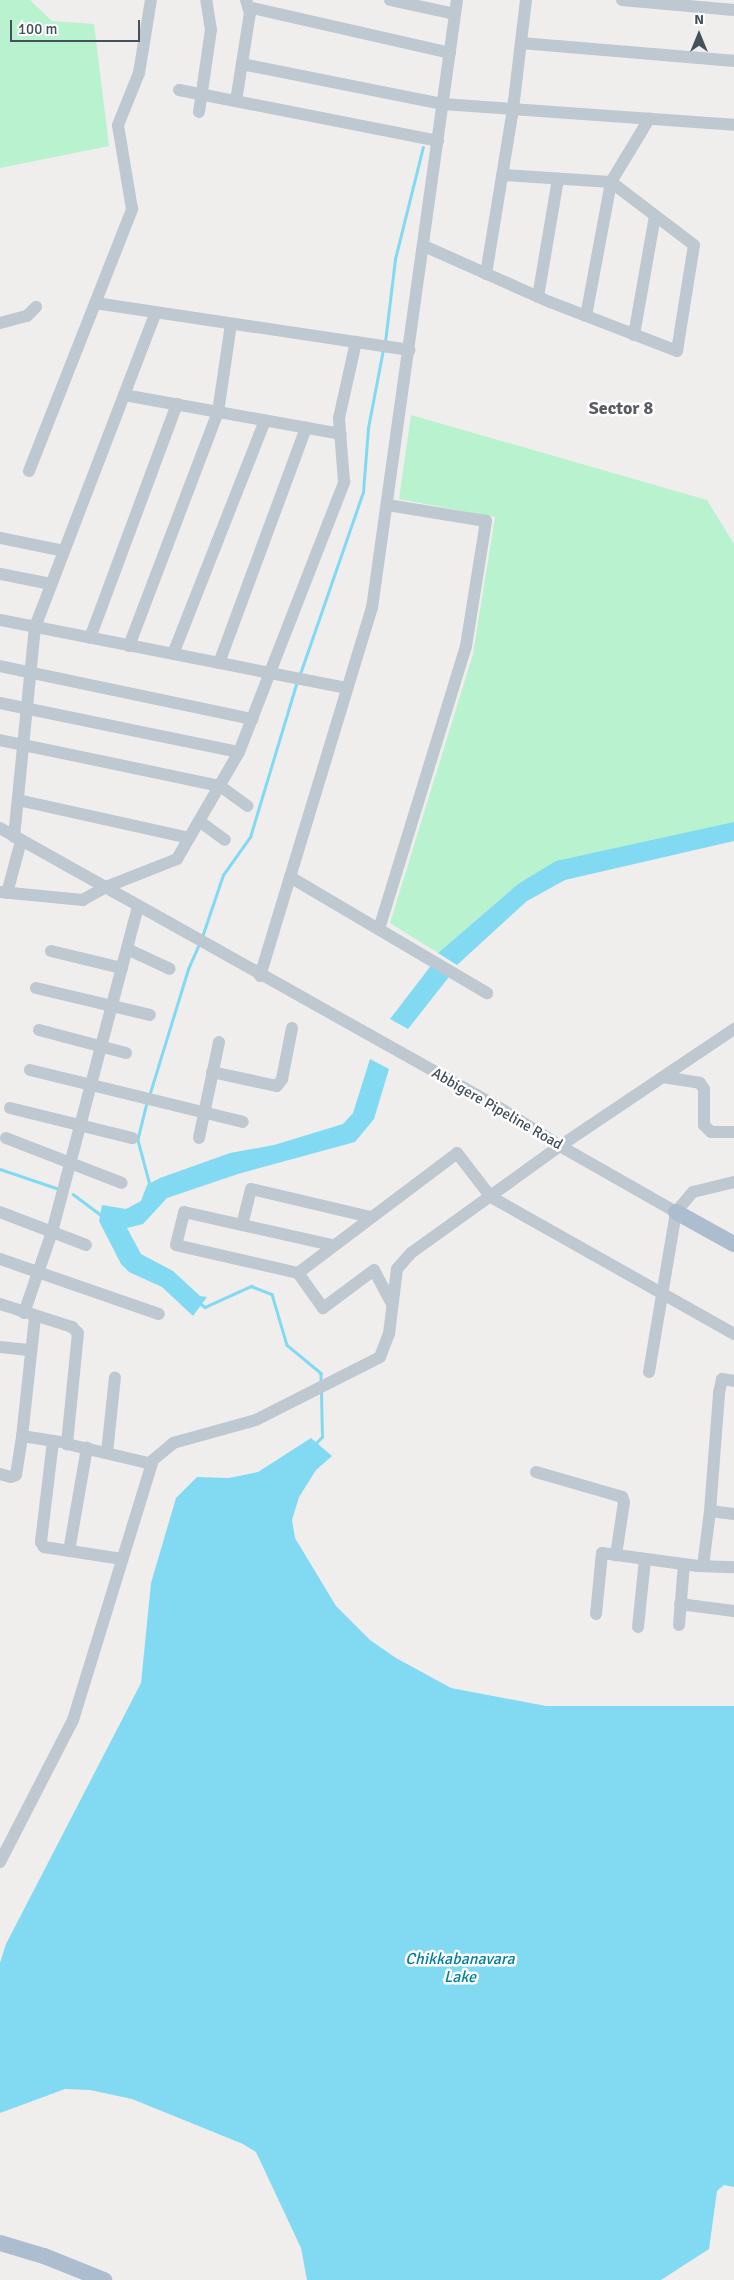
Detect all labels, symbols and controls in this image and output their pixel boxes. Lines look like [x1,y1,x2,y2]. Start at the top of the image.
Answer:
scale bar [12,10,142,42]
north arrow [674,10,724,60]
text: N [694,11,704,28]
text: 100 m [18,20,58,38]
district label: Sector 8 [589,397,653,419]
street label: Abbigere Pipeline Road [428,1064,566,1154]
water label: Chikkabanavara Lake [405,1949,515,1987]

